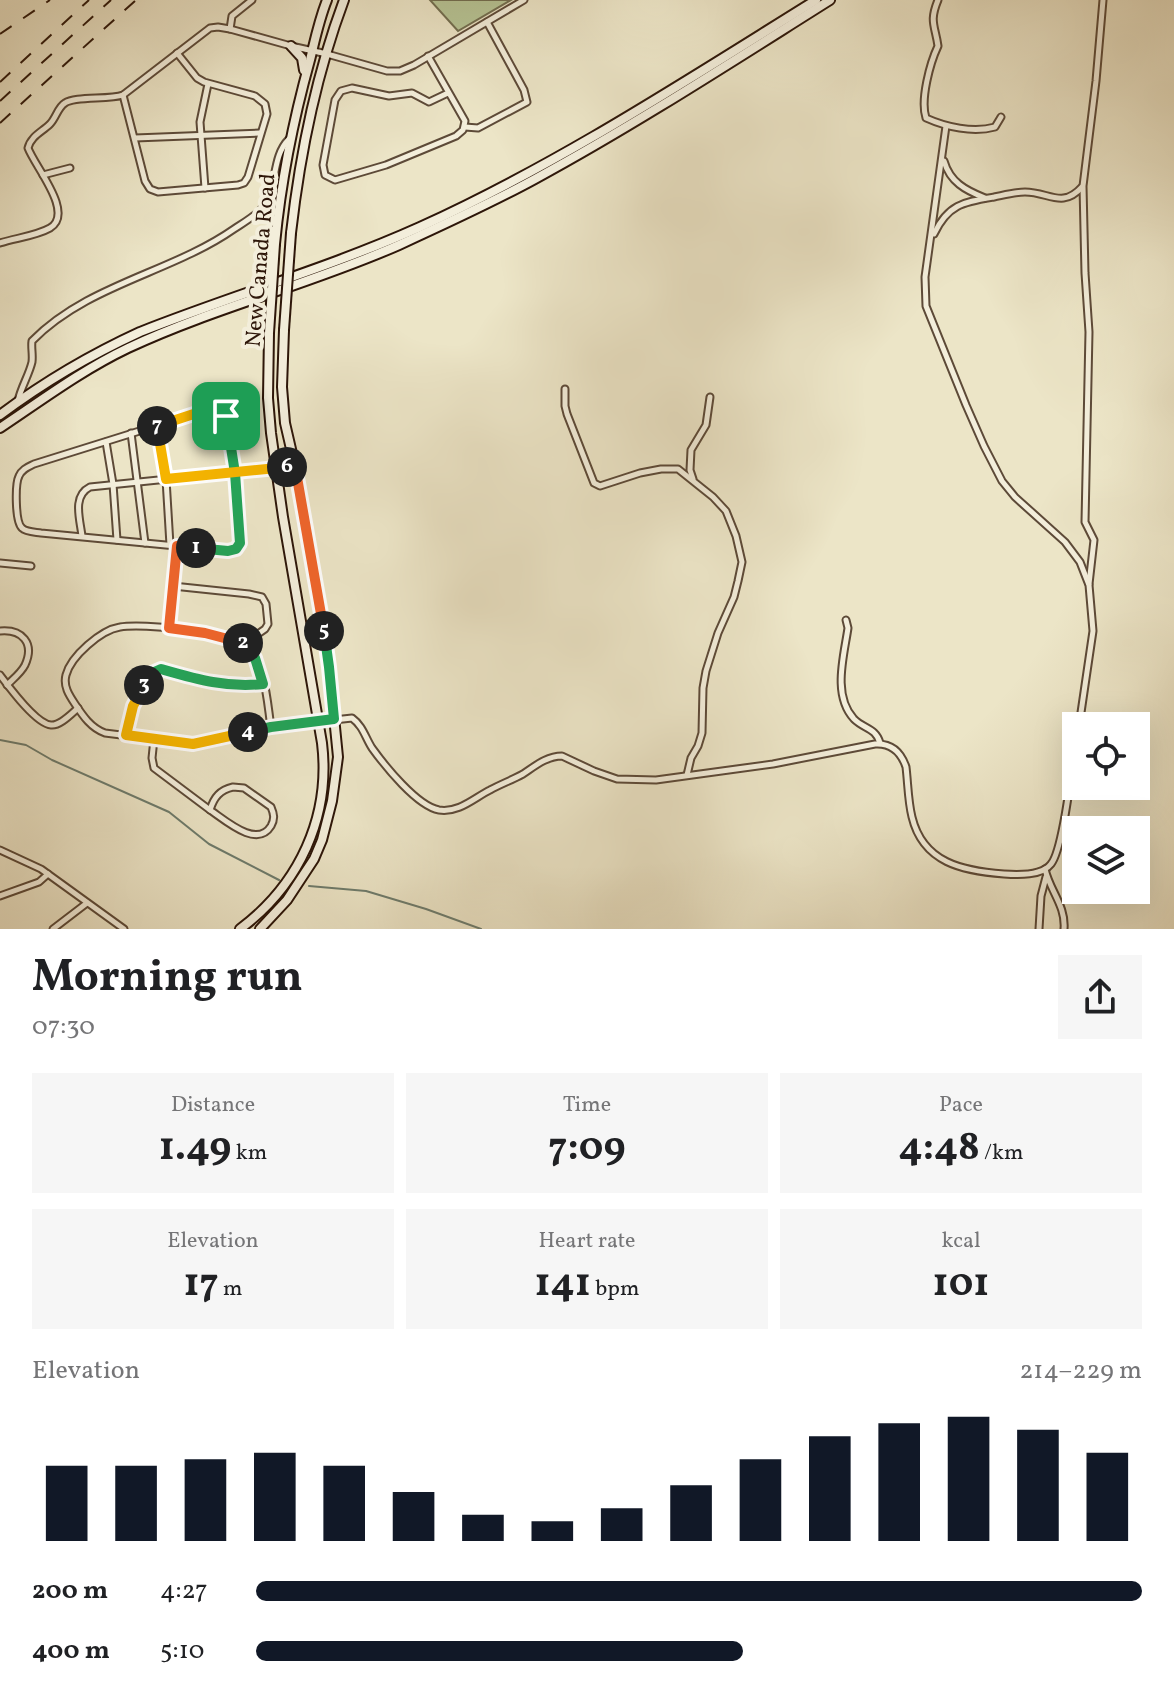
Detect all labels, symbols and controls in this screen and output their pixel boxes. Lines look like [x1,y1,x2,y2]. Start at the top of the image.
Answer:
street label: New Canada Road [238,172,285,348]
pin [192,382,260,450]
icon: arrive [204,394,248,438]
pin: 7 [137,406,177,446]
text: 7 [152,410,162,441]
pin: 6 [267,447,307,487]
text: 6 [281,451,293,482]
pin: 1 [176,528,216,568]
text: 1 [192,532,200,563]
pin: 5 [304,611,344,651]
text: 5 [319,615,329,646]
pin: 2 [223,623,263,663]
text: 2 [237,627,249,658]
pin: 3 [124,665,164,705]
text: 3 [138,669,150,700]
pin: 4 [228,712,268,752]
map controls [1062,712,1150,904]
button: locate [1062,712,1150,800]
text: 4 [241,716,255,747]
button: layers [1062,816,1150,904]
text: Morning run [32,948,303,1009]
button: share [1058,955,1142,1039]
text: 07:30 [32,1009,95,1045]
text: Distance [171,1090,255,1121]
text: Time [563,1090,611,1121]
text: Pace [939,1090,983,1121]
text: 1.49 [159,1121,231,1177]
text: 7:09 [548,1121,626,1177]
text: 4:48 [898,1121,980,1177]
text: km [231,1138,267,1169]
text: /km [980,1138,1024,1169]
text: Elevation [167,1226,259,1257]
text: Heart rate [538,1226,636,1257]
text: kcal [941,1226,981,1257]
text: 17 [183,1257,219,1313]
text: 141 [535,1257,591,1313]
text: 101 [933,1257,989,1313]
text: m [219,1274,243,1305]
text: bpm [591,1274,639,1305]
text: Elevation [32,1353,140,1389]
text: 214–229 m [1019,1353,1142,1389]
text: 200 m [32,1573,108,1609]
text: 4:27 [160,1573,208,1609]
text: 400 m [32,1633,110,1669]
text: 5:10 [160,1633,204,1669]

